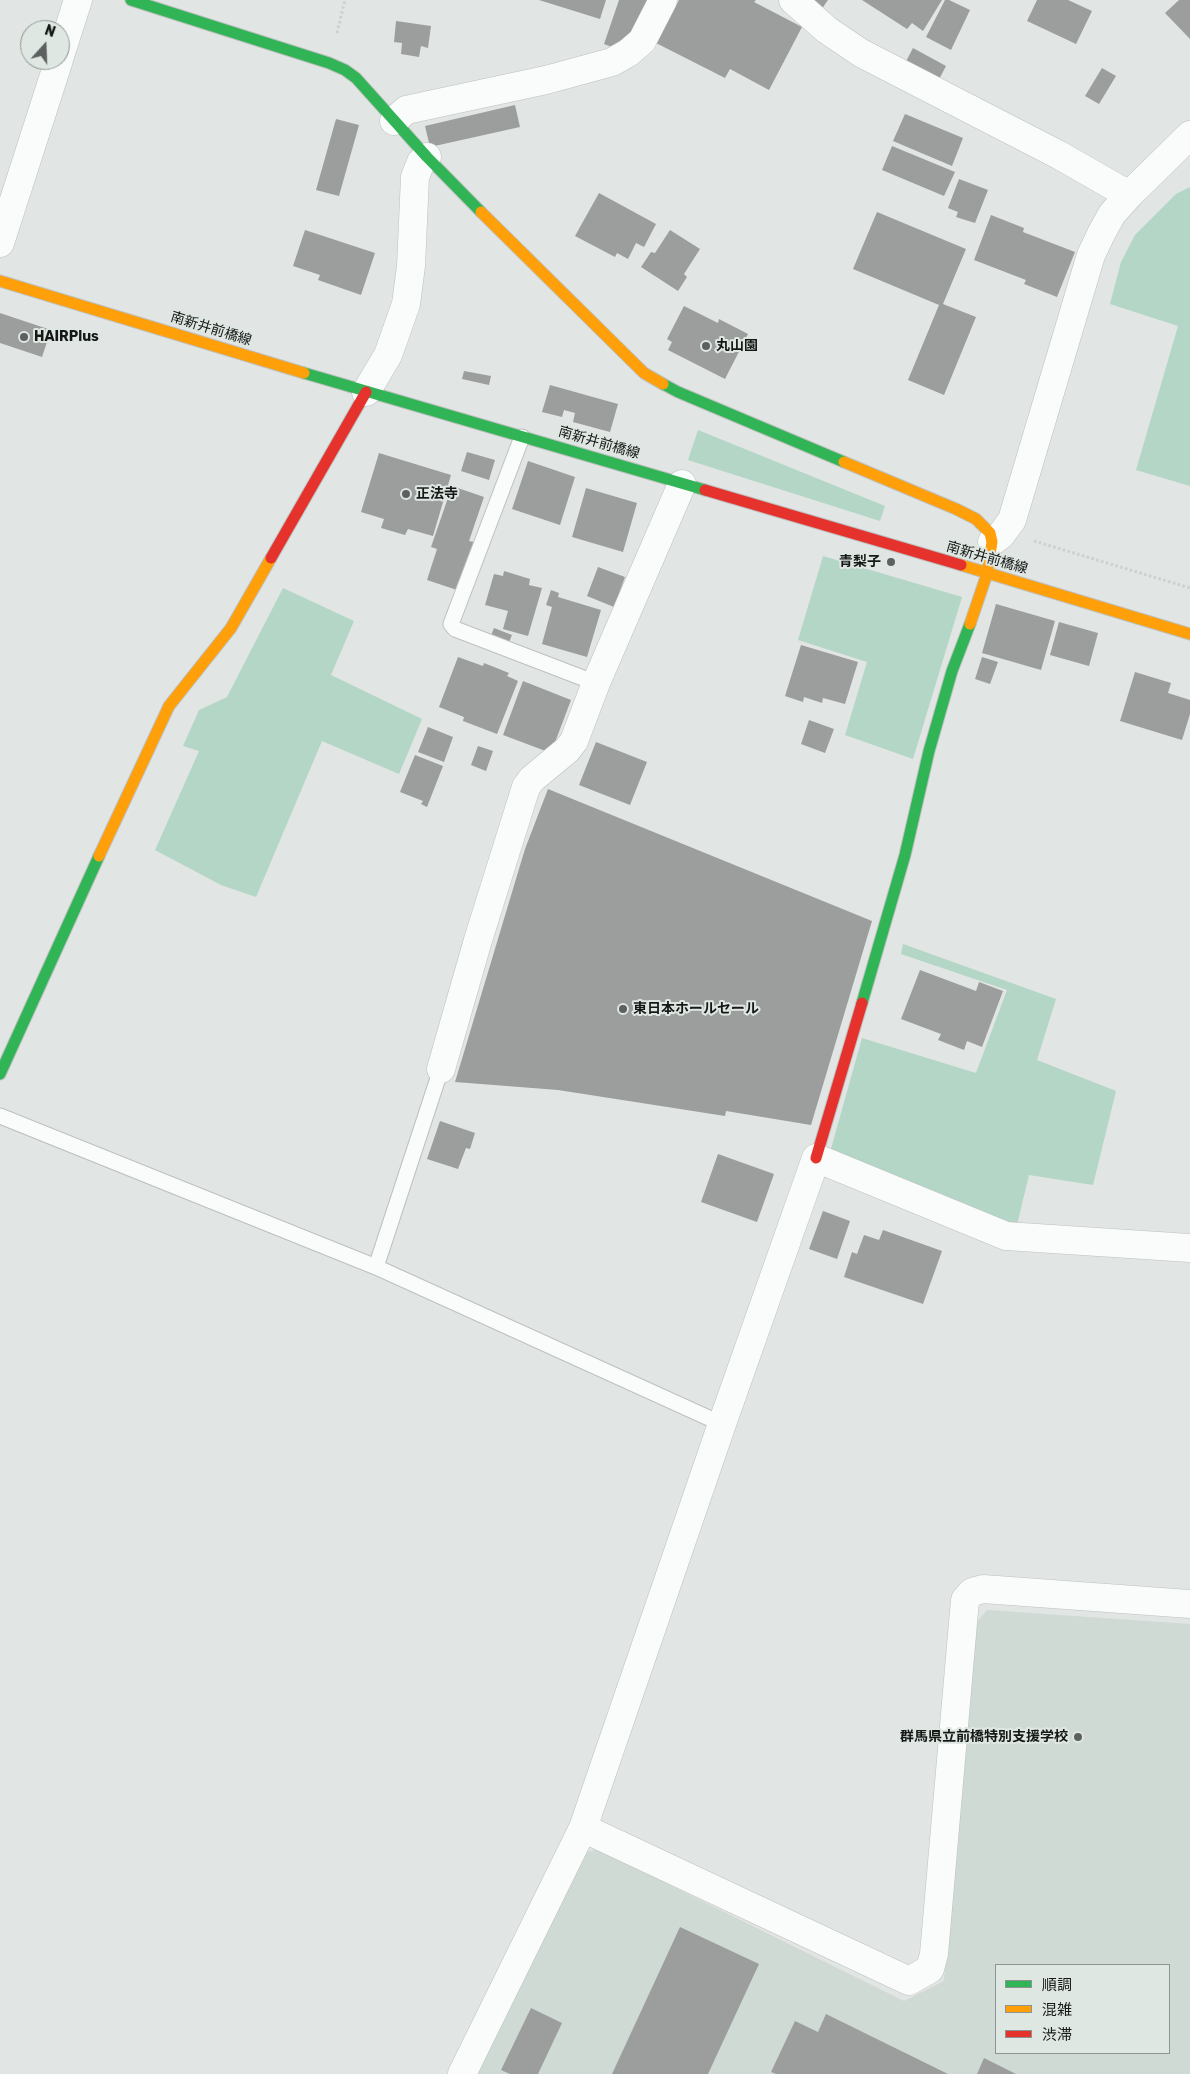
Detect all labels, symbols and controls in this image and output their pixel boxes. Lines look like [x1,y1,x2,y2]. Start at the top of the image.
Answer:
north arrow [20,20,70,70]
text: N [42,22,58,41]
street label: 南新井前橋線 [168,309,254,349]
place label: HAIRPlus [34,329,99,345]
marker: HAIRPlus [18,331,30,343]
place label: 丸山園 [716,338,758,354]
marker: 丸山園 [700,340,712,352]
street label: 南新井前橋線 [556,423,642,463]
place label: 正法寺 [416,486,458,502]
marker: 正法寺 [400,488,412,500]
street label: 南新井前橋線 [944,538,1030,578]
place label: 青梨子 [839,554,881,570]
marker: 青梨子 [885,556,897,568]
place label: 東日本ホールセール [633,1001,759,1017]
marker: 東日本ホールセール [617,1003,629,1015]
place label: 群馬県立前橋特別支援学校 [900,1729,1068,1745]
marker: 群馬県立前橋特別支援学校 [1072,1731,1084,1743]
legend [995,1964,1170,2054]
text: 順調 [1042,1976,1072,1994]
text: 混雑 [1042,2001,1072,2019]
text: 渋滞 [1042,2026,1072,2044]

